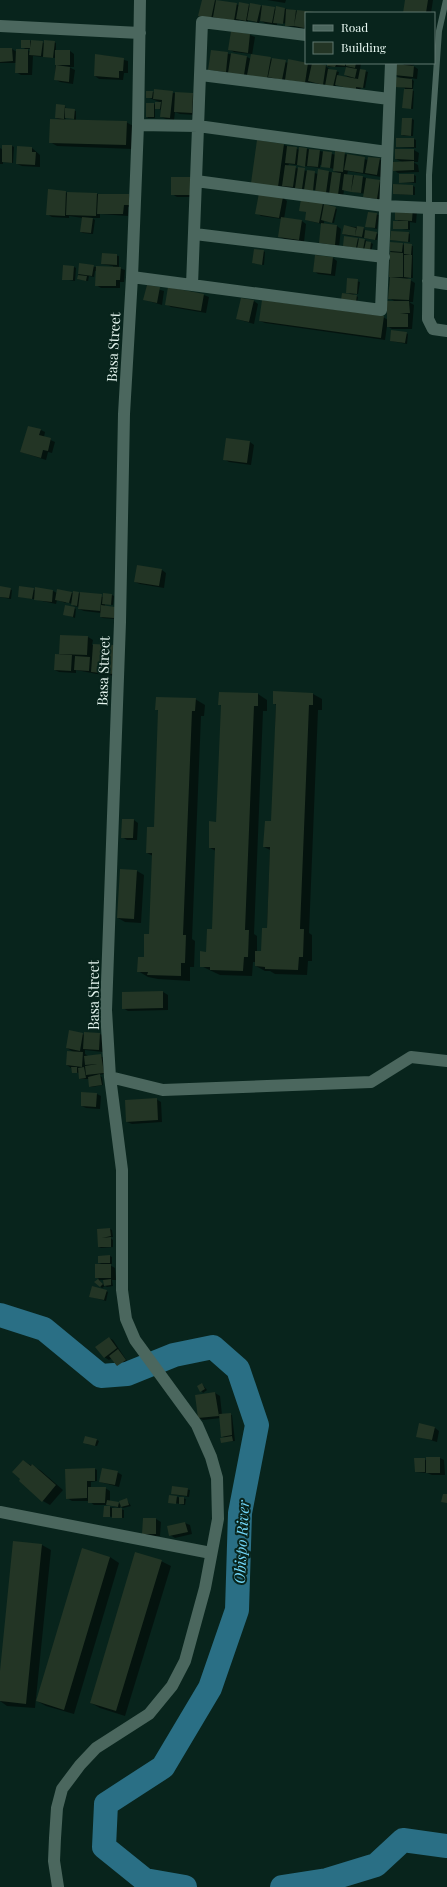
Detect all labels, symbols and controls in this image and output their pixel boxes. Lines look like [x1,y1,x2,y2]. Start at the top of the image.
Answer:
legend [305,12,435,64]
text: Road [341,19,368,35]
text: Building [341,39,387,55]
street label: Basa Street [102,311,124,382]
street label: Basa Street [92,635,114,706]
street label: Basa Street [84,959,103,1030]
water label: Obispo River [229,1499,253,1584]

